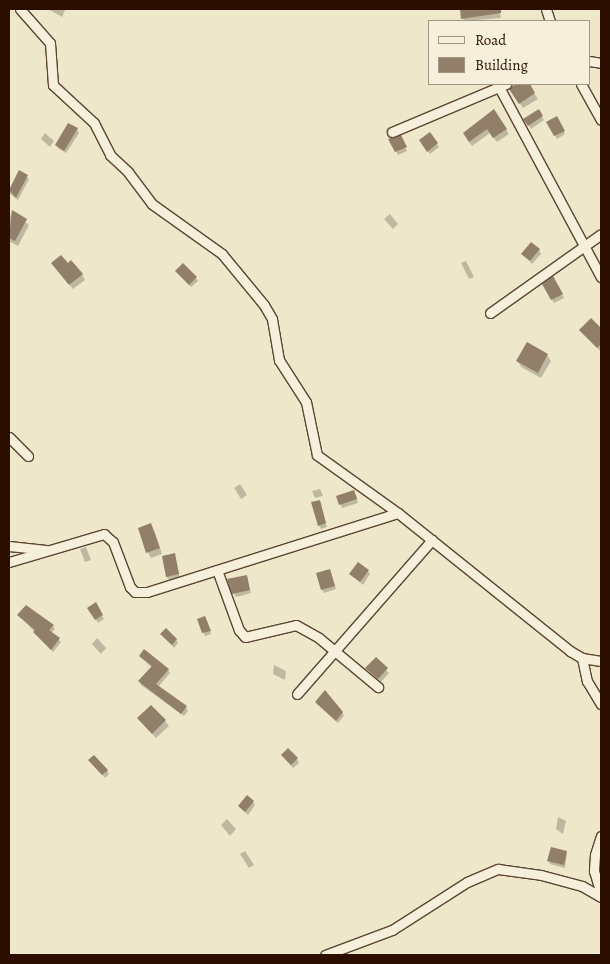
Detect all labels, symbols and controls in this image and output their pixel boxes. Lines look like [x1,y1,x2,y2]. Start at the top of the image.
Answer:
legend [428,20,590,85]
text: Road [475,30,506,50]
text: Building [475,55,528,75]

